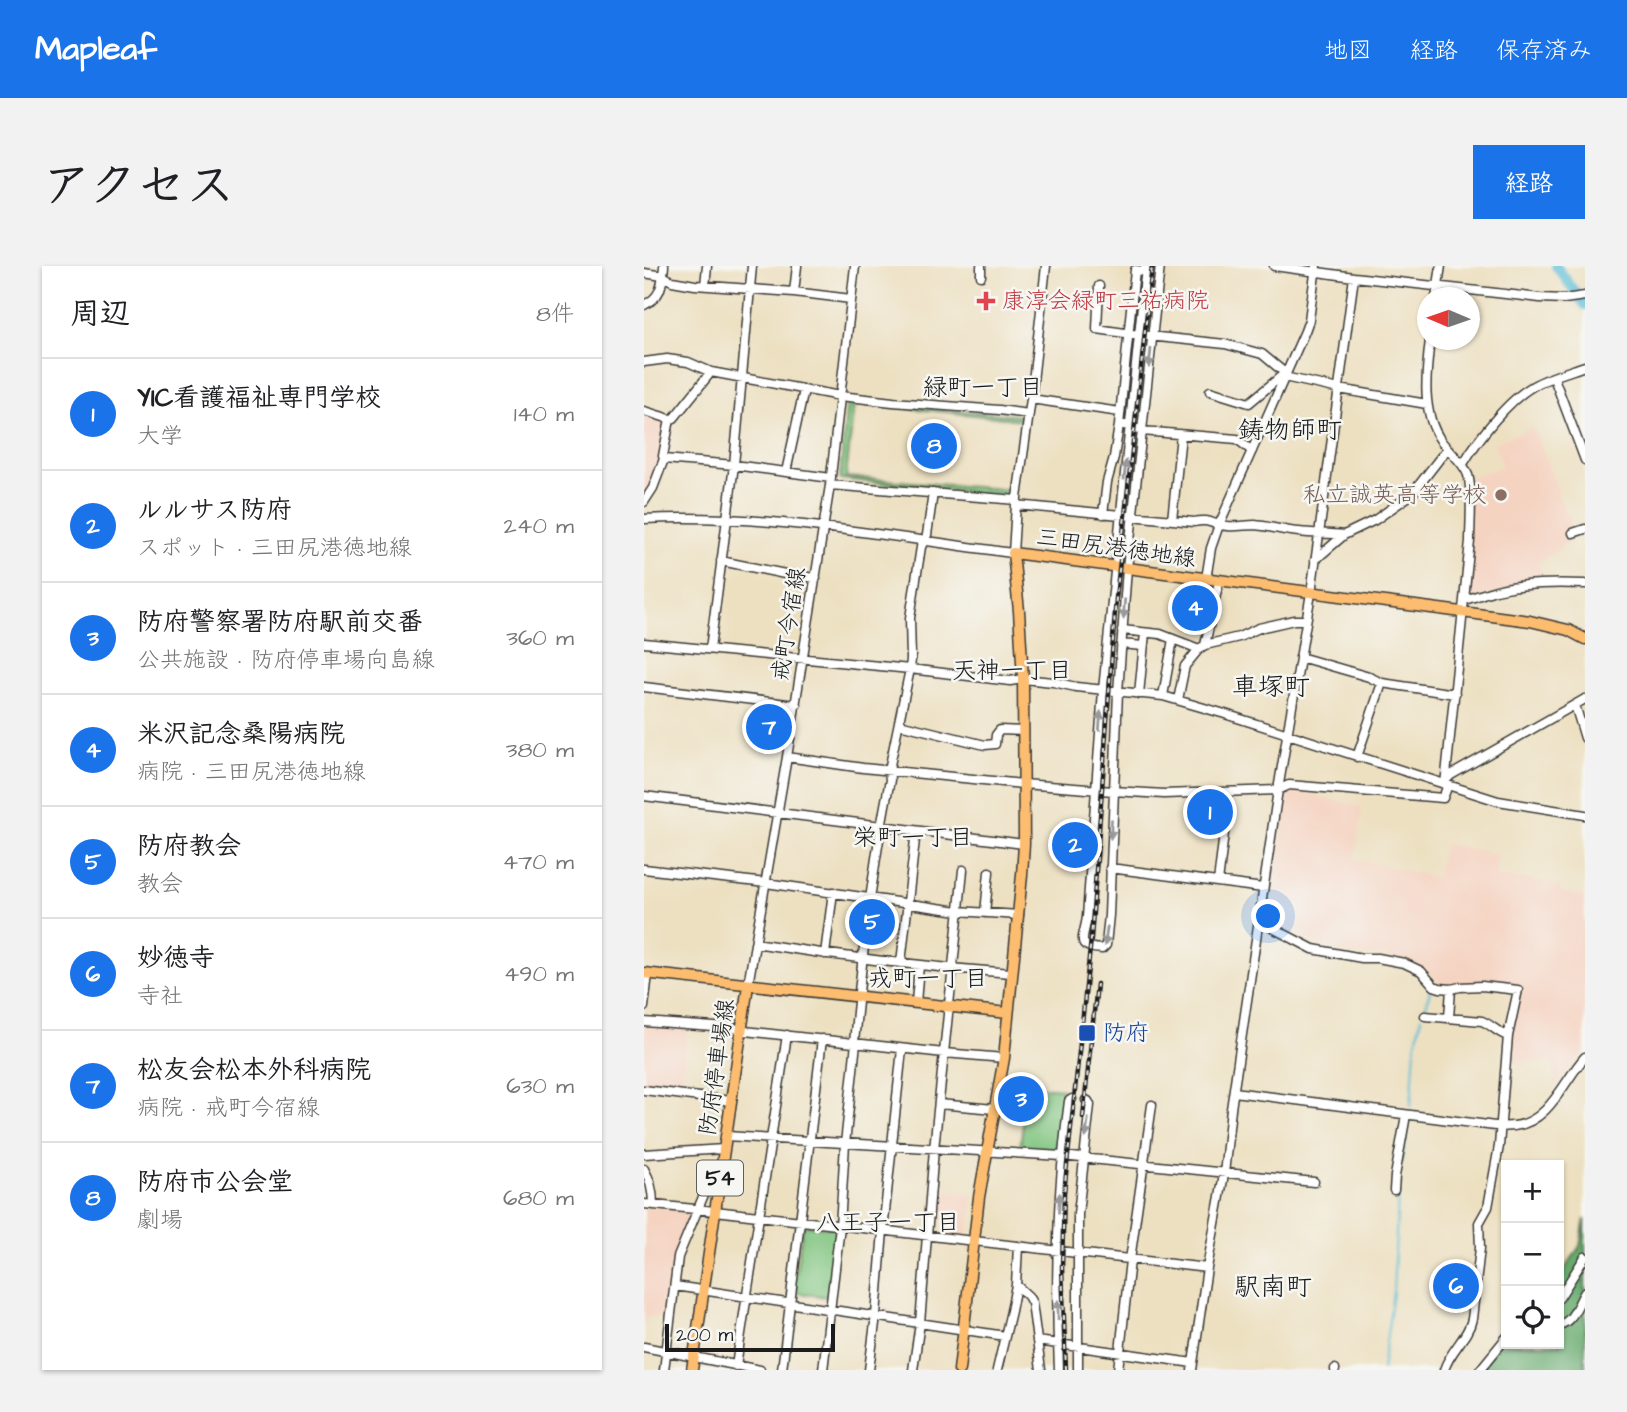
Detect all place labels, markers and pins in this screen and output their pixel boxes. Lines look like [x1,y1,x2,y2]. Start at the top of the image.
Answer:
place label: 康淳会緑町三祐病院 [1002,285,1209,317]
marker: 康淳会緑町三祐病院 [976,291,996,311]
pin: 8 [911,420,957,472]
place label: 私立誠英高等学校 [1303,479,1487,511]
marker: 私立誠英高等学校 [1493,487,1509,503]
pin: 4 [1172,582,1218,634]
pin: 7 [746,701,792,753]
pin: 1 [1187,786,1233,838]
pin: 2 [1052,819,1098,871]
pin: 5 [849,896,895,948]
place label: 防府 [1103,1017,1149,1049]
marker: 防府 [1077,1023,1097,1043]
pin: 3 [998,1073,1044,1125]
pin: 6 [1433,1260,1479,1312]

